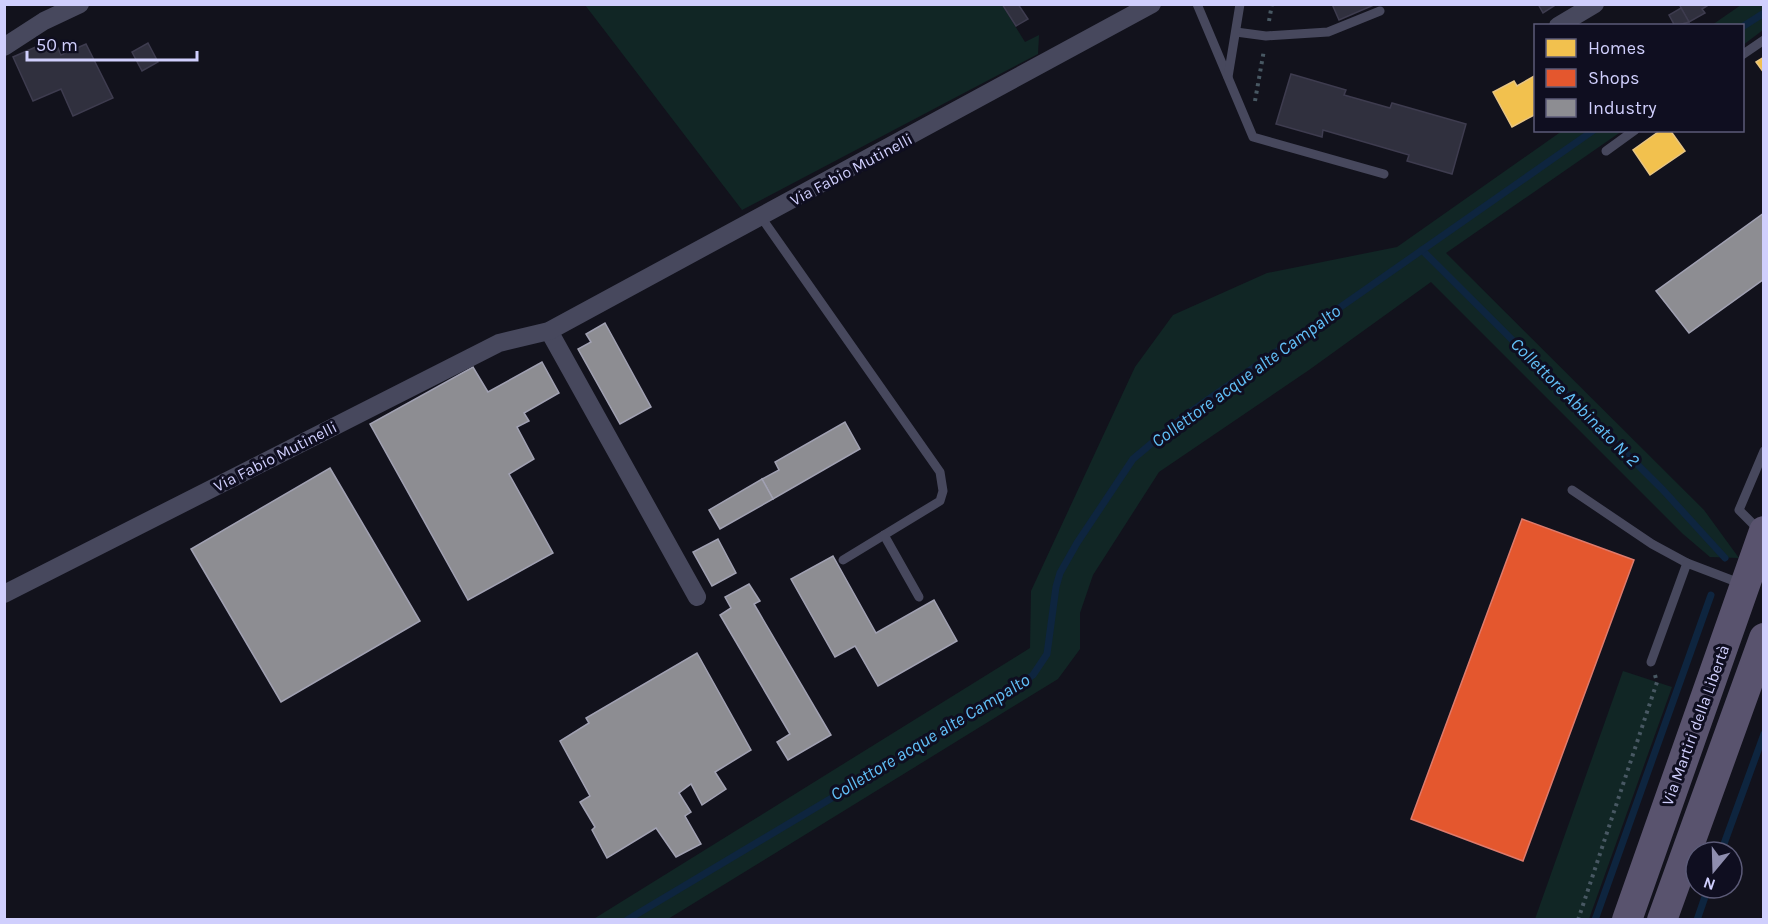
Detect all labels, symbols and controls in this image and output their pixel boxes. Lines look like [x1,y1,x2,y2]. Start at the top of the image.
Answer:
scale bar [27,24,196,62]
legend [1534,24,1744,132]
text: 50 m [36,34,78,56]
text: Homes [1588,37,1645,59]
text: Shops [1588,67,1640,89]
text: Industry [1588,97,1657,119]
street label: Via Fabio Mutinelli [787,129,916,210]
water label: Collettore acque alte Campalto [1147,300,1345,452]
water label: Collettore Abbinato N. 2 [1506,333,1645,472]
street label: Via Fabio Mutinelli [210,417,340,496]
street label: Via Martiri della Libertà [1658,642,1733,808]
water label: Collettore acque alte Campalto [826,669,1034,805]
north arrow [1684,840,1744,900]
text: N [1701,873,1718,895]

